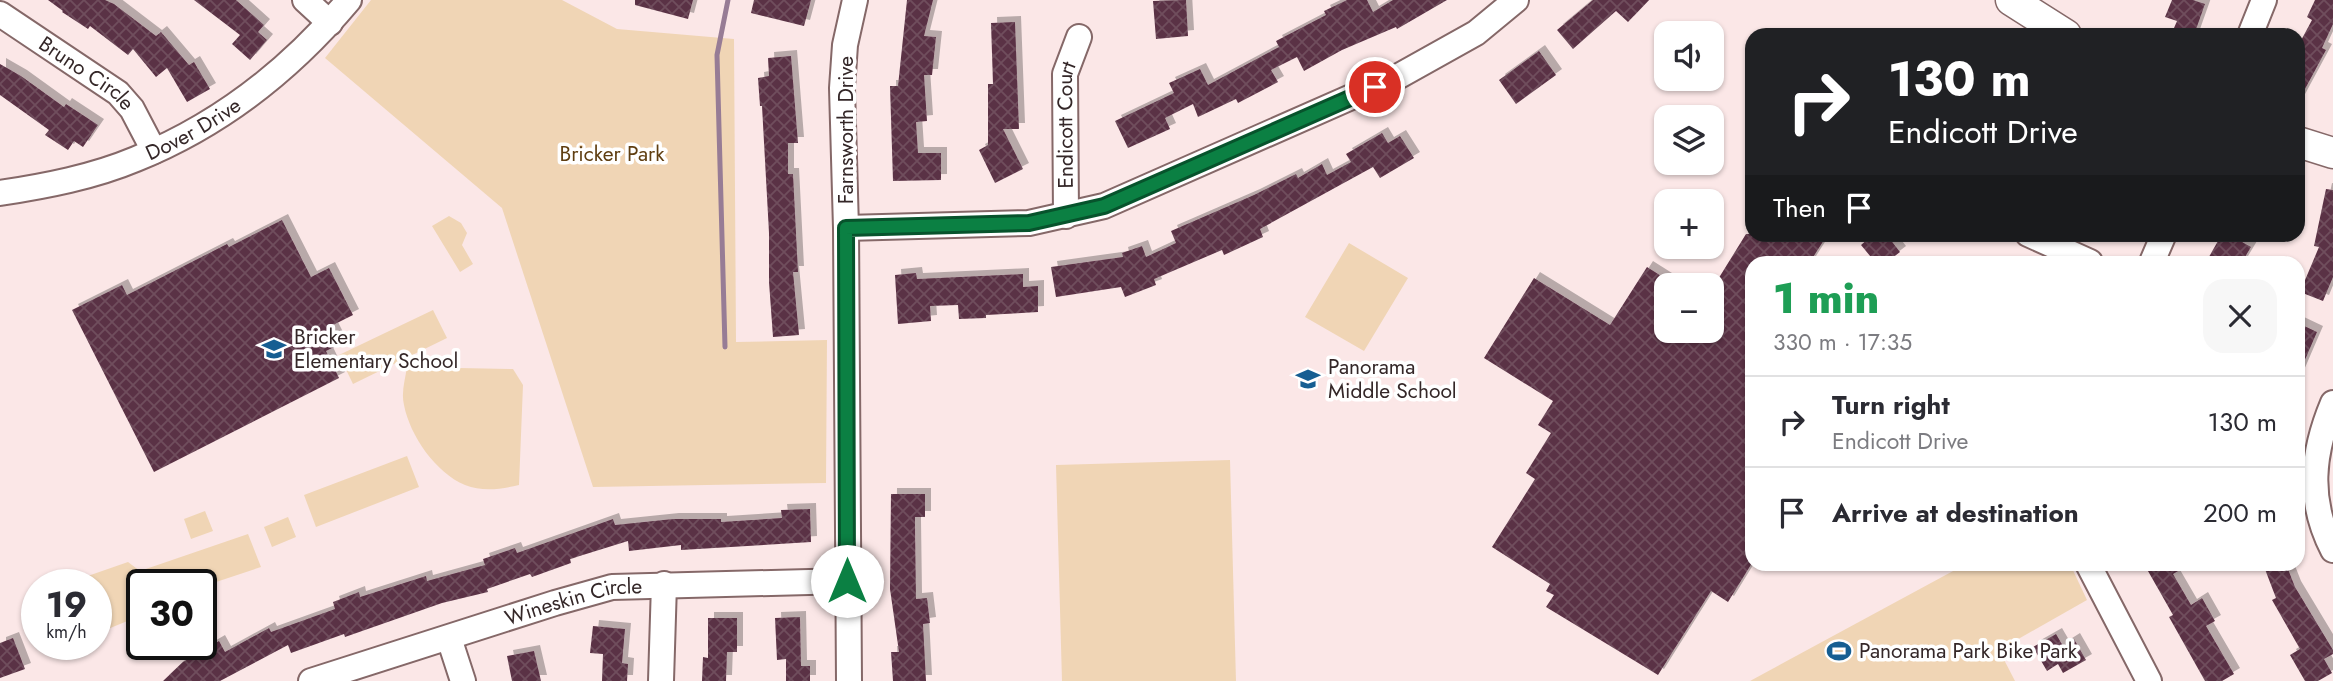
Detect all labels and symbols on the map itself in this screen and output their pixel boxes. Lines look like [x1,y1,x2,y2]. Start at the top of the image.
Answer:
street label: Bruno Circle [33,29,142,117]
street label: Farnsworth Drive [831,56,861,204]
street label: Endicott Court [1050,57,1083,189]
pin [1345,57,1405,117]
street label: Dover Drive [141,90,247,168]
park label: Bricker Park [559,139,665,169]
place label: Bricker Elementary School [294,322,458,376]
school or university icon: Bricker Elementary School [260,335,288,363]
place label: Panorama Middle School [1328,352,1457,406]
school or university icon: Panorama Middle School [1294,365,1322,393]
position arrow [810,544,884,618]
speed limit sign: 30 [126,569,217,660]
street label: Wineskin Circle [501,571,643,633]
place label: Panorama Park Bike Park [1859,636,2078,666]
sports icon: Panorama Park Bike Park [1825,637,1853,665]

